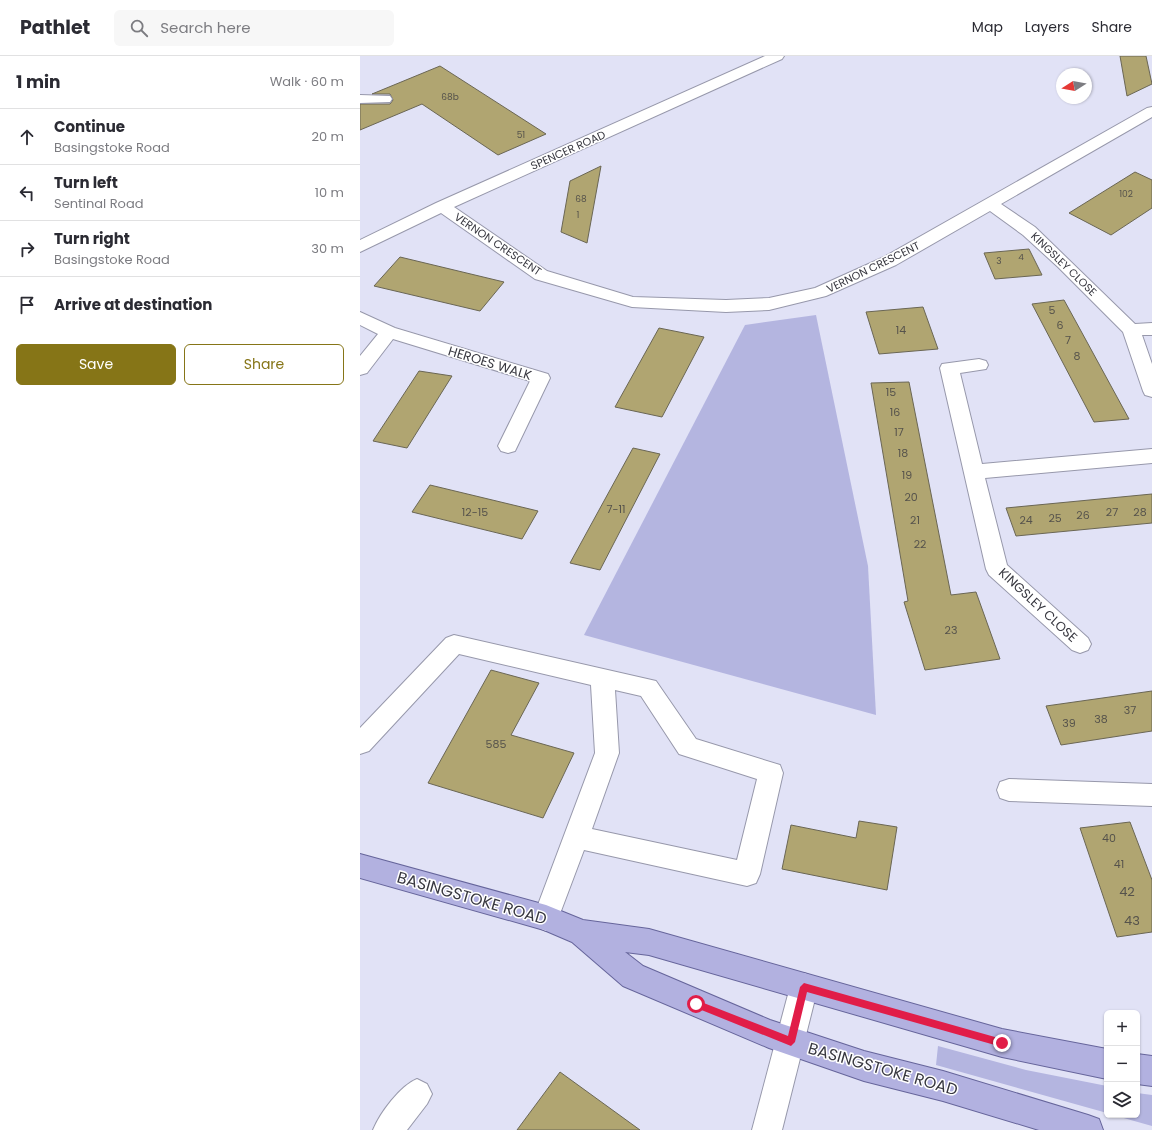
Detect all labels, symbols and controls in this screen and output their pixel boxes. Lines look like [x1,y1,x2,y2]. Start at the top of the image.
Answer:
search box [114,10,394,46]
text: Pathlet [20,14,90,41]
icon: search [128,17,150,39]
text: Search here [160,17,251,38]
text: Map [972,17,1003,37]
text: Layers [1025,17,1069,37]
text: Share [1091,17,1132,37]
north arrow [1056,68,1092,104]
text: 1 min [16,70,60,94]
text: Walk · 60 m [270,72,344,91]
house number: 68b [441,91,459,103]
text: Continue [54,116,125,137]
icon: ahead [16,126,38,148]
street label: SPENCER ROAD [528,126,608,174]
text: 20 m [311,127,344,146]
house number: 51 [517,129,525,141]
text: Basingstoke Road [54,138,170,157]
text: Turn left [54,172,118,193]
icon: left [16,182,38,204]
text: 10 m [315,183,344,202]
house number: 102 [1119,188,1133,200]
house number: 68 [575,193,587,205]
text: Sentinal Road [54,194,144,213]
street label: VERNON CRESCENT [451,209,545,279]
house number: 1 [577,209,580,221]
text: Turn right [54,228,130,249]
street label: KINGSLEY CLOSE [1028,228,1100,300]
street label: VERNON CRESCENT [824,237,922,297]
icon: right [16,238,38,260]
text: 30 m [311,239,344,258]
text: Basingstoke Road [54,250,170,269]
house number: 4 [1018,251,1024,263]
house number: 3 [996,255,1002,267]
icon: arrive [16,294,38,316]
text: Arrive at destination [54,294,212,315]
house number: 5 [1049,302,1056,318]
house number: 6 [1057,317,1064,333]
house number: 14 [896,322,906,338]
house number: 7 [1065,332,1071,348]
street label: HEROES WALK [446,341,534,385]
button: Save [16,344,176,385]
button: Share [184,344,344,385]
house number: 8 [1074,348,1081,364]
house number: 15 [886,384,896,400]
house number: 16 [890,404,900,420]
house number: 17 [894,424,904,440]
house number: 18 [898,445,908,461]
house number: 19 [902,467,912,483]
house number: 20 [904,489,918,505]
house number: 7-11 [606,501,626,517]
house number: 12-15 [462,504,488,520]
house number: 27 [1106,504,1118,520]
house number: 28 [1133,504,1147,520]
house number: 26 [1076,507,1090,523]
house number: 25 [1048,510,1062,526]
house number: 21 [910,512,920,528]
house number: 24 [1019,512,1033,528]
house number: 22 [914,536,926,552]
street label: KINGSLEY CLOSE [994,563,1082,647]
house number: 23 [945,622,957,638]
house number: 37 [1124,702,1136,718]
house number: 38 [1094,711,1108,727]
house number: 39 [1062,715,1076,731]
house number: 585 [486,736,506,752]
house number: 40 [1102,830,1116,846]
house number: 41 [1114,856,1124,872]
street label: BASINGSTOKE ROAD [394,866,550,930]
house number: 42 [1119,882,1135,901]
house number: 43 [1124,911,1140,930]
route start [687,995,705,1013]
map controls [1104,1010,1140,1118]
button: + [1104,1010,1140,1046]
route end [993,1034,1011,1052]
street label: BASINGSTOKE ROAD [805,1037,961,1101]
button: − [1104,1046,1140,1082]
button: layers [1104,1082,1140,1118]

